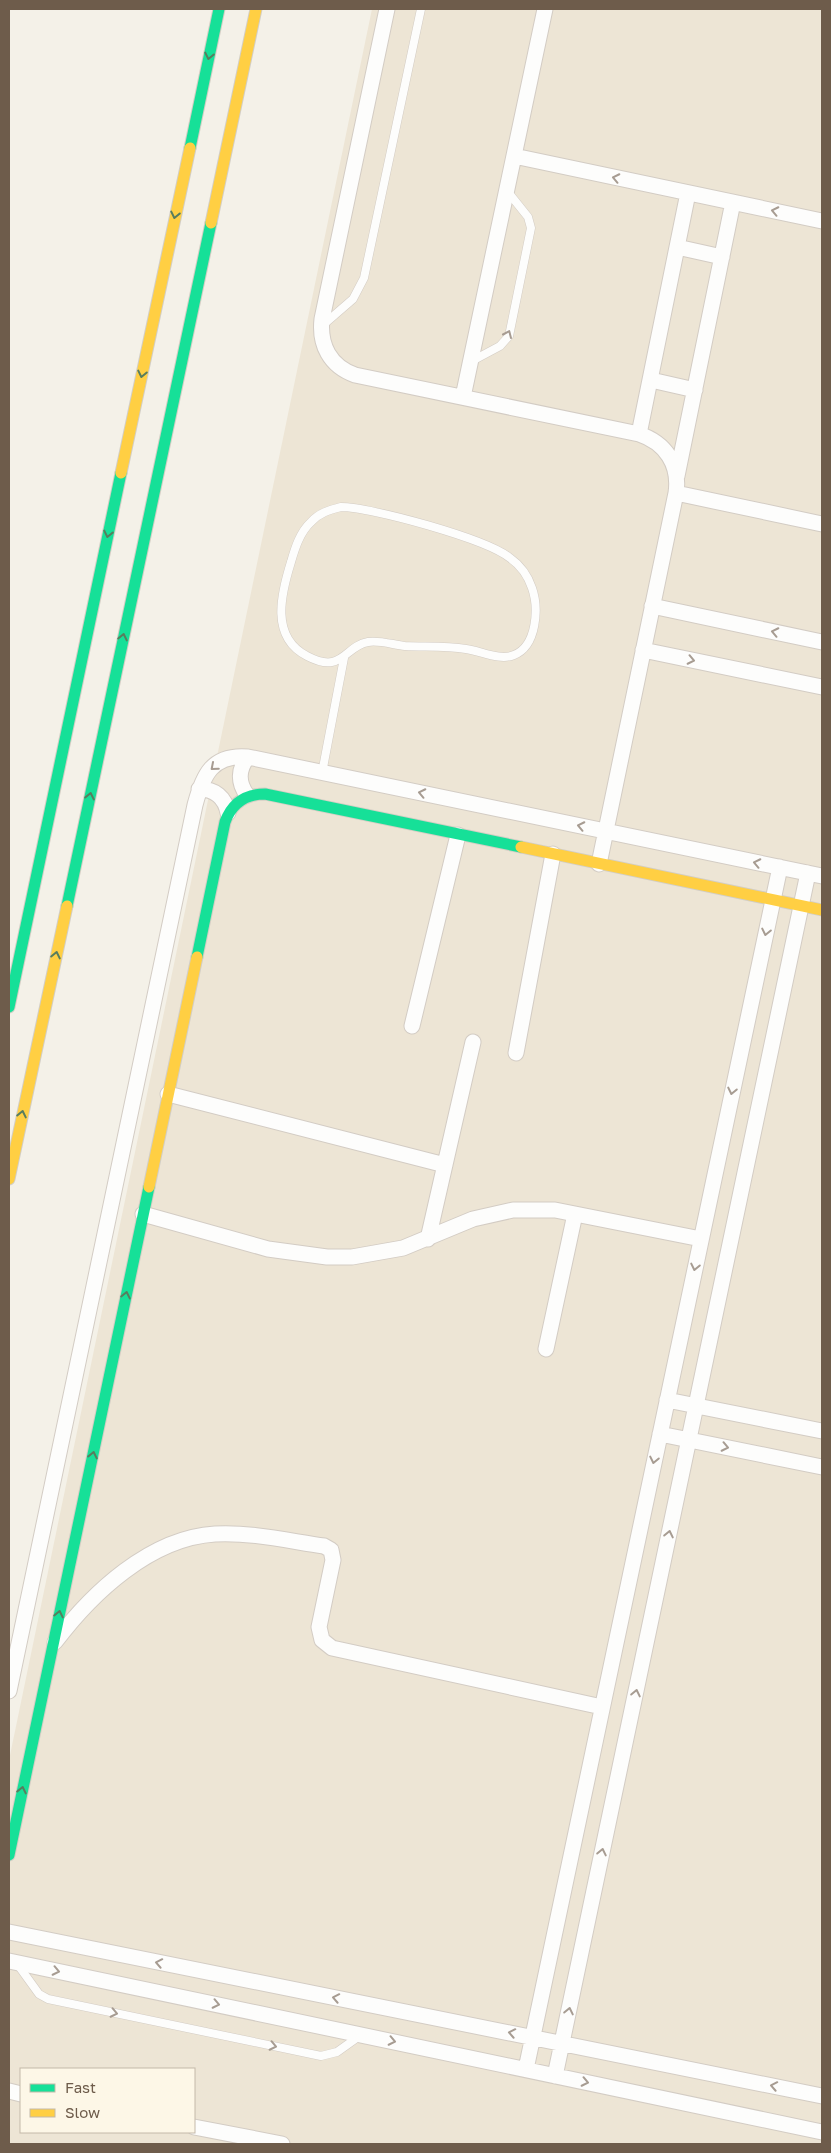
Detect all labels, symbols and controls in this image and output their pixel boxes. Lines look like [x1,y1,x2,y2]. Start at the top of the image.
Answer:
one-way arrow [204,52,215,61]
one-way arrow [611,173,620,183]
one-way arrow [770,206,779,217]
one-way arrow [171,211,181,220]
one-way arrow [502,330,513,339]
one-way arrow [137,370,148,379]
one-way arrow [104,529,114,538]
one-way arrow [770,627,779,638]
one-way arrow [118,632,128,641]
one-way arrow [687,654,696,664]
one-way arrow [210,761,219,770]
one-way arrow [418,788,426,799]
one-way arrow [84,791,95,800]
one-way arrow [577,821,586,832]
one-way arrow [753,858,762,868]
one-way arrow [761,928,772,936]
one-way arrow [50,950,61,959]
one-way arrow [727,1087,738,1095]
one-way arrow [17,1109,27,1118]
one-way arrow [690,1263,701,1272]
one-way arrow [120,1291,131,1300]
one-way arrow [720,1441,729,1452]
one-way arrow [87,1450,97,1459]
one-way arrow [650,1456,660,1465]
one-way arrow [663,1529,674,1538]
one-way arrow [54,1609,64,1618]
one-way arrow [630,1688,640,1697]
one-way arrow [17,1785,27,1794]
one-way arrow [596,1847,607,1856]
one-way arrow [155,1958,164,1968]
one-way arrow [52,1965,61,1976]
one-way arrow [331,1993,340,2004]
one-way arrow [211,1999,220,2009]
one-way arrow [563,2006,573,2015]
one-way arrow [110,2007,119,2017]
one-way arrow [508,2029,517,2039]
one-way arrow [387,2036,396,2046]
one-way arrow [269,2040,278,2051]
legend [20,2068,195,2133]
one-way arrow [581,2076,589,2087]
text: Fast [65,2078,96,2096]
one-way arrow [770,2081,779,2092]
text: Slow [65,2103,100,2121]

